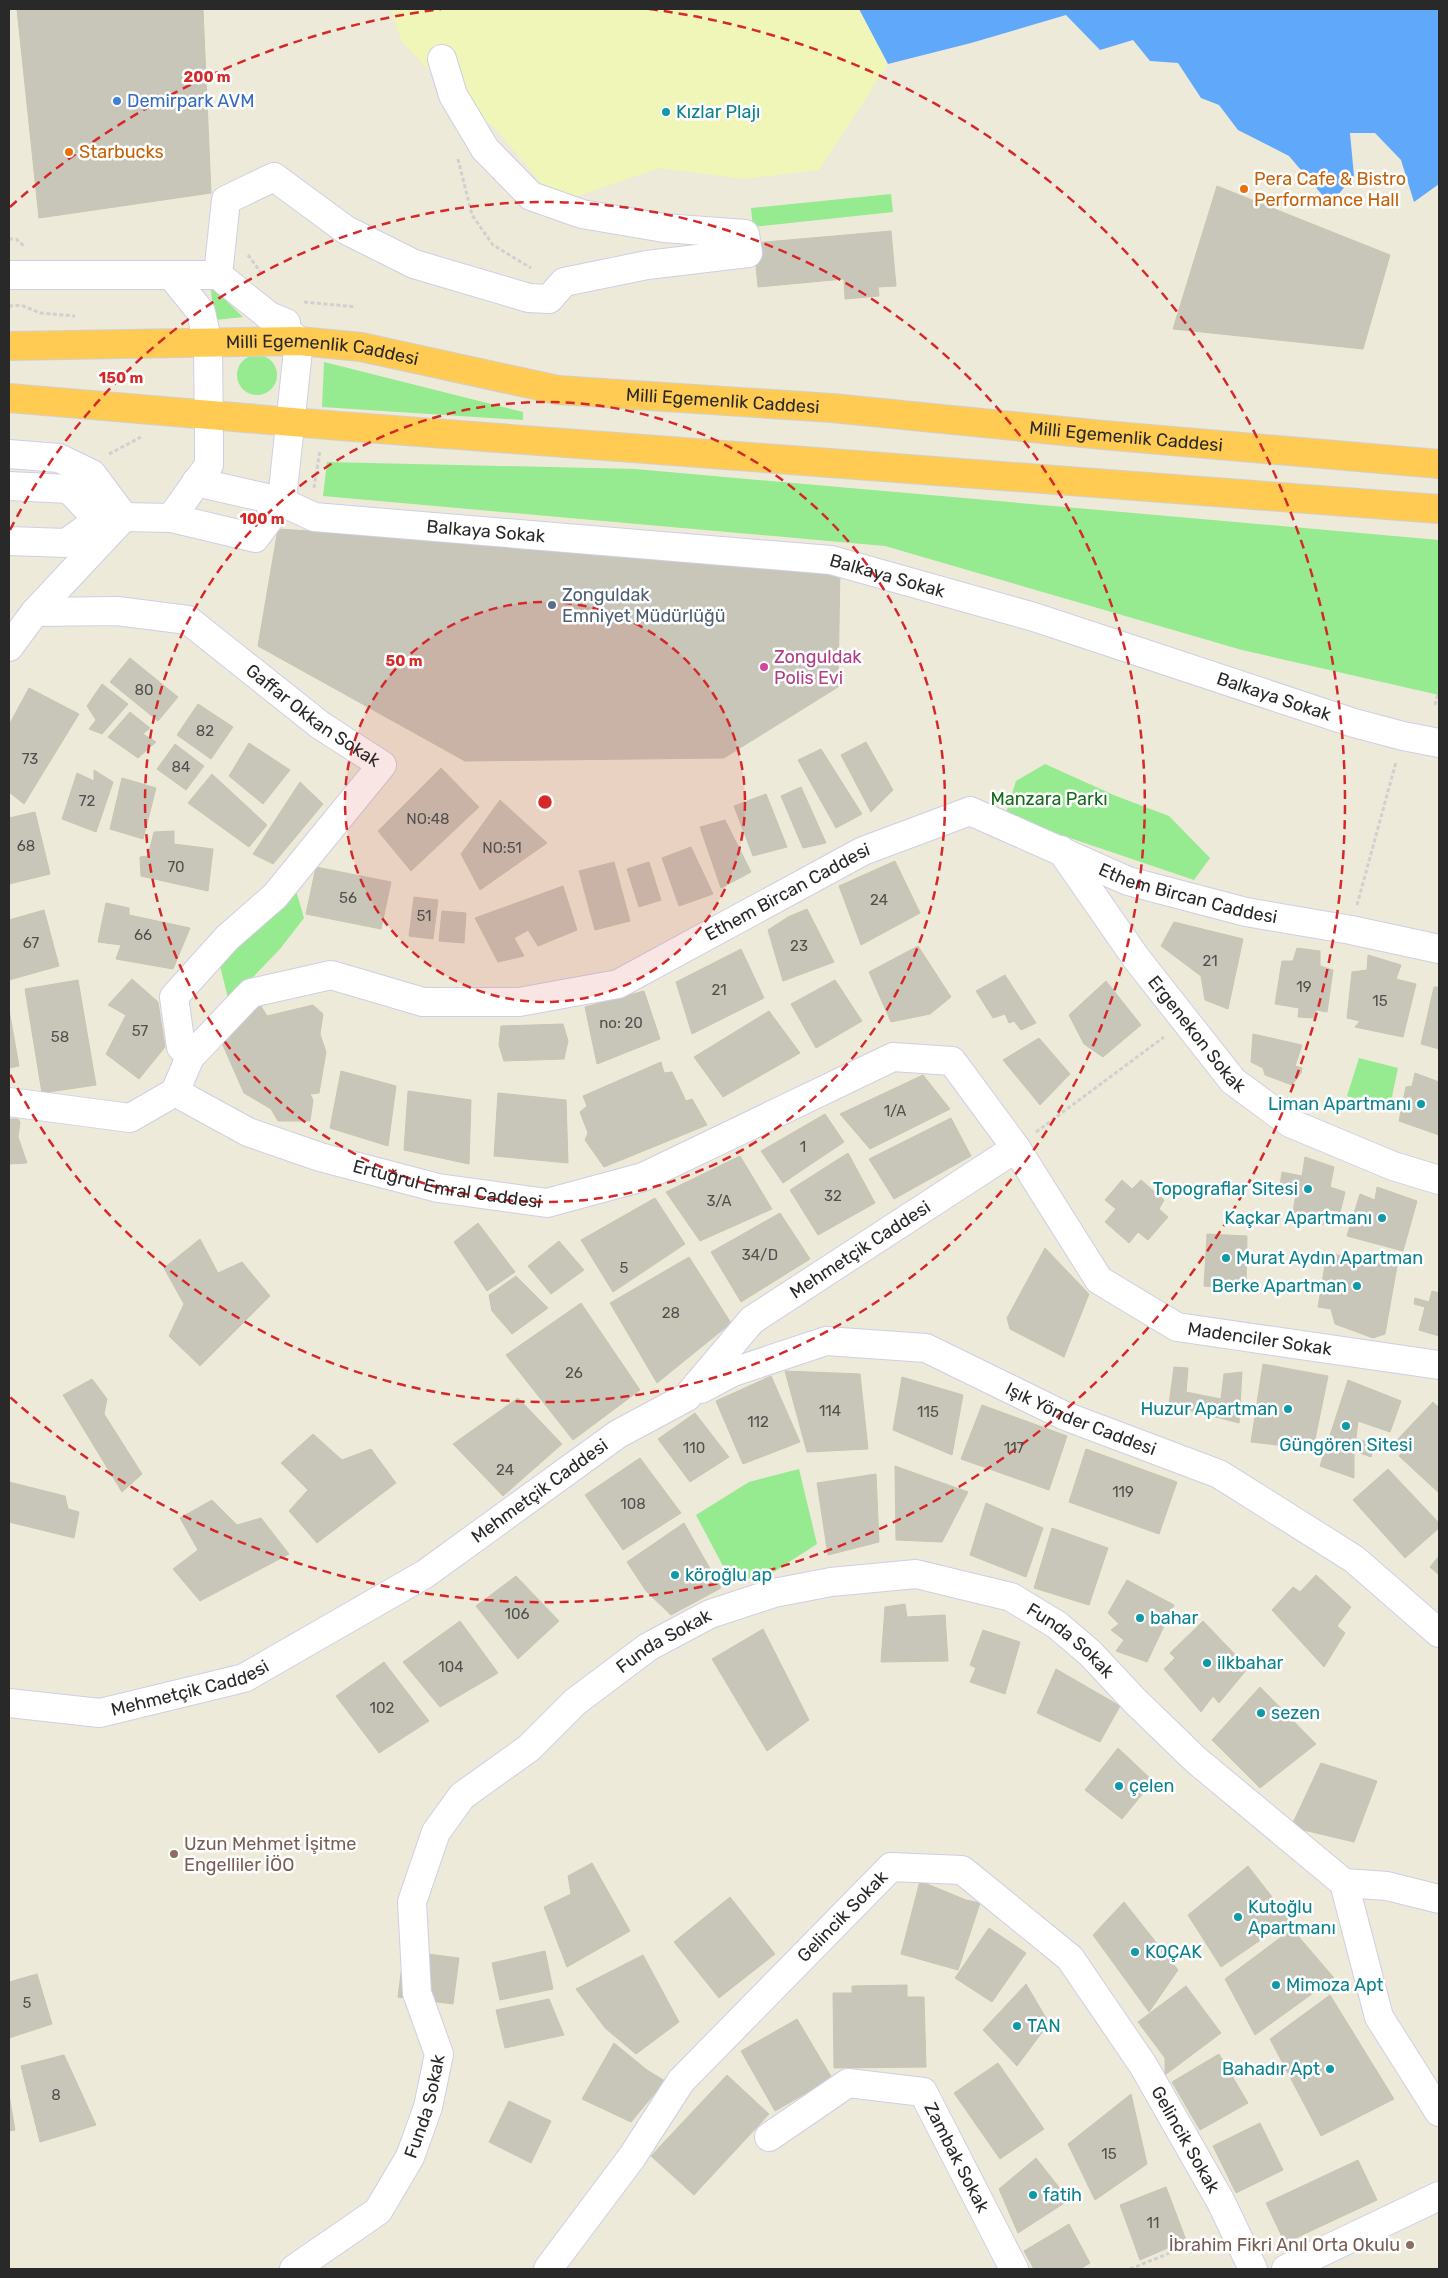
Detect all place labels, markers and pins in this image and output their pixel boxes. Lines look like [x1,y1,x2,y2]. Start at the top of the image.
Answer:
place label: Demirpark AVM [127,90,255,112]
marker: Demirpark AVM [111,95,123,107]
place label: Kızlar Plajı [676,101,760,123]
marker: Kızlar Plajı [660,106,672,118]
place label: Starbucks [79,141,164,163]
marker: Starbucks [63,146,75,158]
place label: Pera Cafe & Bistro Performance Hall [1254,168,1406,211]
marker: Pera Cafe & Bistro Performance Hall [1238,183,1250,195]
place label: Zonguldak Emniyet Müdürlüğü [562,584,726,627]
marker: Zonguldak Emniyet Müdürlüğü [546,599,558,611]
place label: Zonguldak Polis Evi [774,646,862,689]
marker: Zonguldak Polis Evi [758,661,770,673]
centre of rings [536,793,554,811]
place label: Liman Apartmanı [1268,1093,1411,1115]
marker: Liman Apartmanı [1415,1098,1427,1110]
place label: Topograflar Sitesi [1153,1178,1298,1200]
marker: Topograflar Sitesi [1302,1183,1314,1195]
place label: Kaçkar Apartmanı [1224,1207,1372,1229]
marker: Kaçkar Apartmanı [1376,1212,1388,1224]
place label: Murat Aydın Apartman [1236,1247,1423,1269]
marker: Murat Aydın Apartman [1220,1252,1232,1264]
place label: Berke Apartman [1212,1275,1347,1297]
marker: Berke Apartman [1351,1280,1363,1292]
place label: Huzur Apartman [1141,1398,1278,1420]
marker: Huzur Apartman [1282,1403,1294,1415]
marker: Güngören Sitesi [1340,1420,1352,1432]
place label: Güngören Sitesi [1279,1434,1413,1456]
place label: köroğlu ap [685,1564,772,1586]
marker: köroğlu ap [669,1569,681,1581]
place label: bahar [1150,1607,1199,1629]
marker: bahar [1134,1612,1146,1624]
place label: ilkbahar [1217,1652,1284,1674]
marker: ilkbahar [1201,1657,1213,1669]
place label: sezen [1271,1702,1320,1724]
marker: sezen [1255,1707,1267,1719]
place label: çelen [1129,1775,1174,1797]
marker: çelen [1113,1780,1125,1792]
place label: Uzun Mehmet İşitme Engelliler İÖO [184,1833,356,1876]
marker: Uzun Mehmet İşitme Engelliler İÖO [168,1848,180,1860]
place label: Kutoğlu Apartmanı [1248,1896,1336,1939]
marker: Kutoğlu Apartmanı [1232,1911,1244,1923]
place label: KOÇAK [1145,1941,1202,1963]
marker: KOÇAK [1129,1946,1141,1958]
place label: Mimoza Apt [1286,1974,1384,1996]
marker: Mimoza Apt [1270,1979,1282,1991]
place label: TAN [1027,2015,1061,2037]
marker: TAN [1011,2020,1023,2032]
place label: Bahadır Apt [1222,2058,1320,2080]
marker: Bahadır Apt [1324,2063,1336,2075]
place label: fatih [1043,2184,1082,2206]
marker: fatih [1027,2189,1039,2201]
place label: İbrahim Fikri Anıl Orta Okulu [1169,2234,1400,2256]
marker: İbrahim Fikri Anıl Orta Okulu [1404,2239,1416,2251]

